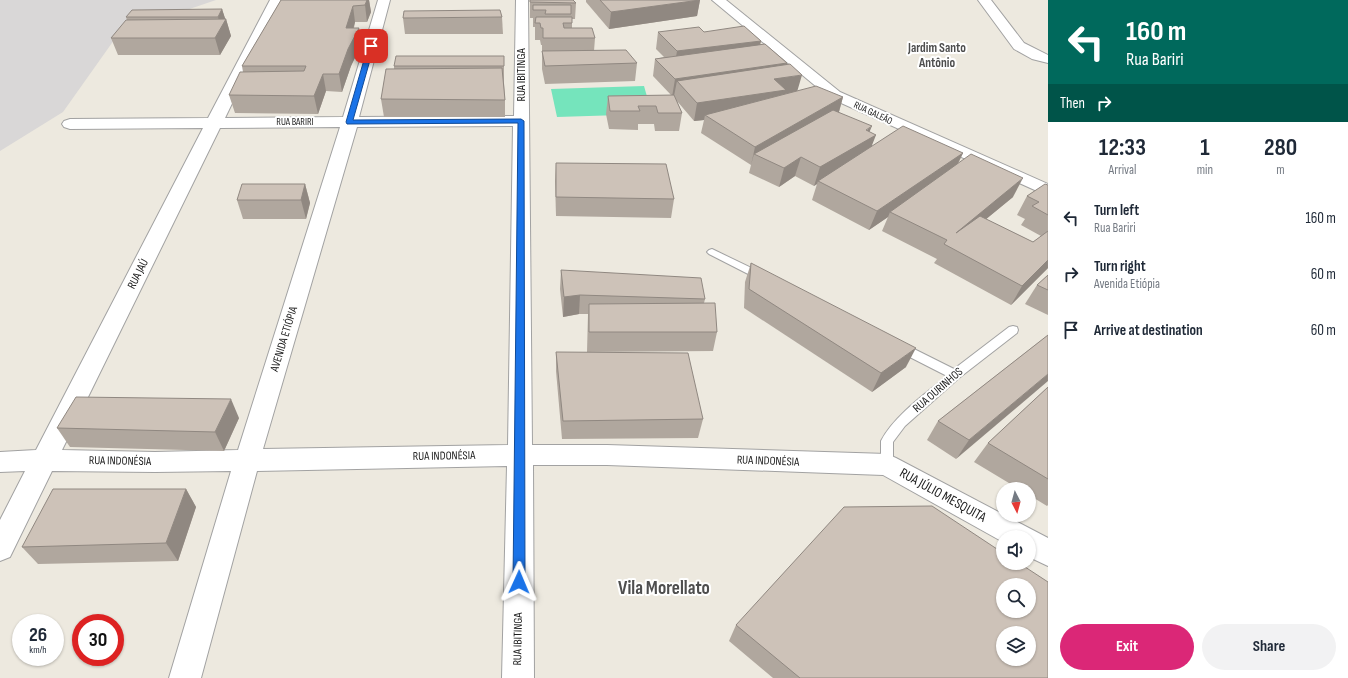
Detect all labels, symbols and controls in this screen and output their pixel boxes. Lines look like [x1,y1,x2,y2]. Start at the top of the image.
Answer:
text: 160 m [1126,15,1186,48]
icon: left [1060,16,1112,68]
pin [354,29,388,63]
icon: arrive [360,35,382,57]
district label: Jardim Santo Antônio [907,40,966,71]
street label: RUA IBITINGA [514,48,529,102]
text: Rua Bariri [1126,49,1184,70]
icon: right [1093,92,1115,114]
text: Then [1060,94,1085,113]
street label: RUA GALEÃO [852,99,894,127]
street label: RUA BARIRI [276,116,314,128]
text: 12:33 [1099,133,1146,162]
text: 1 [1200,133,1210,162]
text: 280 [1264,133,1297,162]
text: Arrival [1108,162,1136,178]
text: min [1197,162,1213,178]
text: m [1276,162,1285,178]
text: Turn left [1094,201,1139,220]
icon: left [1060,207,1082,229]
text: 160 m [1305,209,1336,228]
text: Rua Bariri [1094,220,1136,236]
street label: RUA JAÚ [124,256,152,292]
text: Turn right [1094,257,1146,276]
icon: right [1060,263,1082,285]
text: 60 m [1311,265,1336,284]
text: Avenida Etiópia [1094,276,1160,292]
street label: AVENIDA ETIÓPIA [267,304,301,374]
icon: arrive [1060,319,1082,341]
text: Arrive at destination [1094,321,1203,340]
text: 60 m [1311,321,1336,340]
street label: RUA OURINHOS [910,364,966,416]
street label: RUA INDONÉSIA [413,448,476,464]
street label: RUA INDONÉSIA [737,452,800,470]
street label: RUA INDONÉSIA [89,453,152,469]
street label: RUA JÚLIO MESQUITA [897,464,990,526]
north arrow [996,482,1036,522]
map controls [996,482,1036,666]
button: sound [996,530,1036,570]
position arrow [498,561,540,603]
district label: Vila Morellato [618,577,710,600]
button: search [996,578,1036,618]
street label: RUA IBITINGA [510,611,526,666]
speed limit sign: 30 [72,614,124,666]
text: 26 [29,623,47,647]
button: Exit [1060,624,1194,670]
button: Share [1202,624,1336,670]
button: layers [996,626,1036,666]
text: km/h [29,644,47,656]

